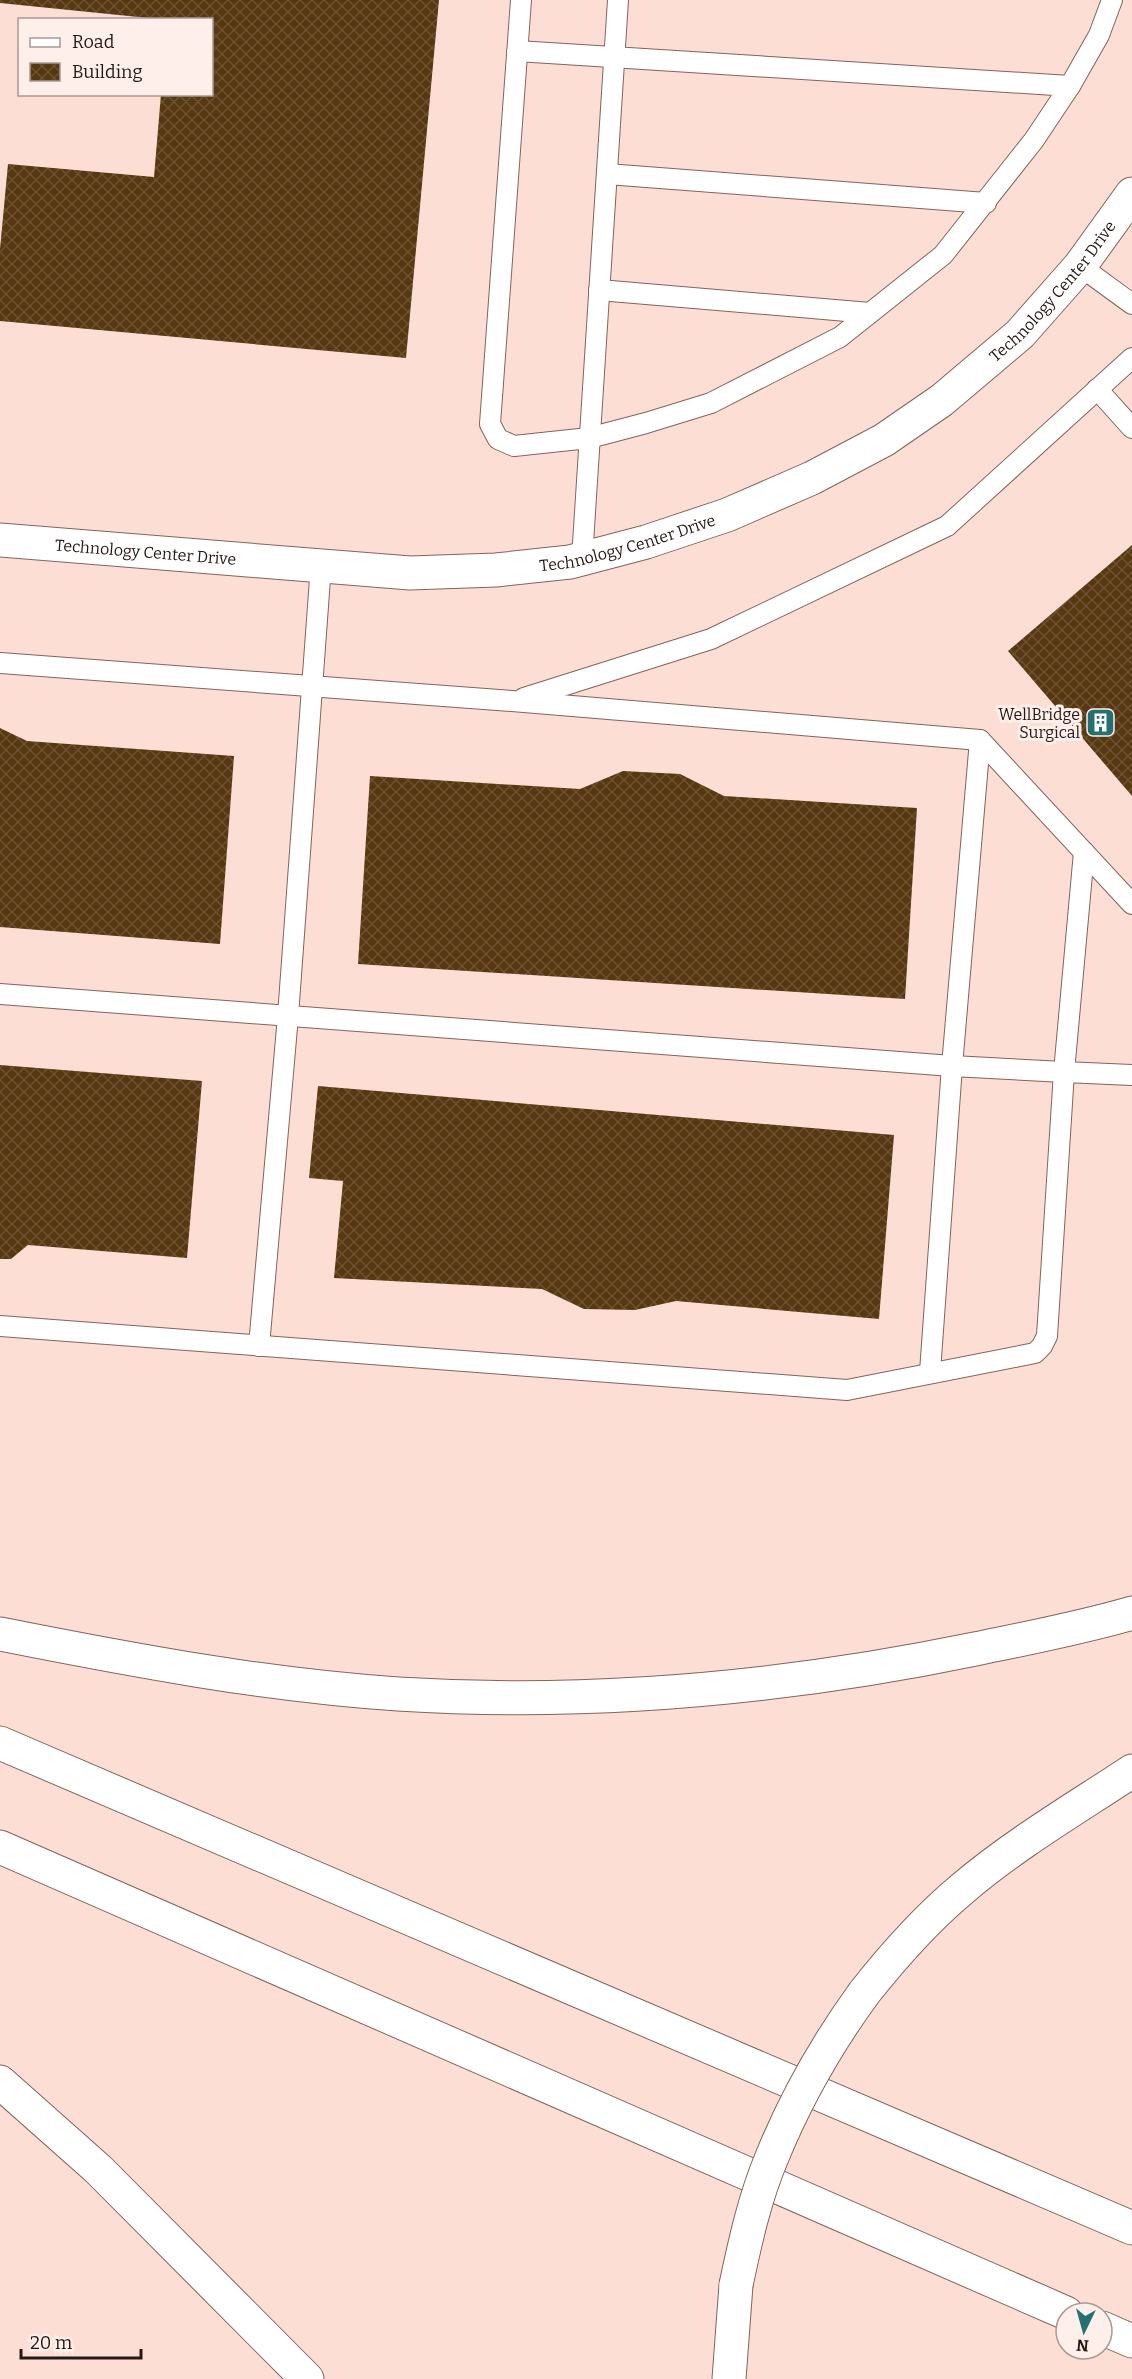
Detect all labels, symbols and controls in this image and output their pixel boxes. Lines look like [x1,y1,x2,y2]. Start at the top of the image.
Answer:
legend [18,18,213,96]
text: Road [72,31,115,53]
text: Building [72,61,143,83]
street label: Technology Center Drive [986,217,1120,366]
street label: Technology Center Drive [539,511,718,575]
street label: Technology Center Drive [54,535,237,569]
place label: WellBridge Surgical [998,705,1080,742]
building icon: WellBridge Surgical [1085,707,1117,739]
north arrow [1054,2301,1114,2361]
scale bar [21,2322,141,2360]
text: 20 m [30,2332,72,2354]
text: N [1076,2335,1090,2355]

